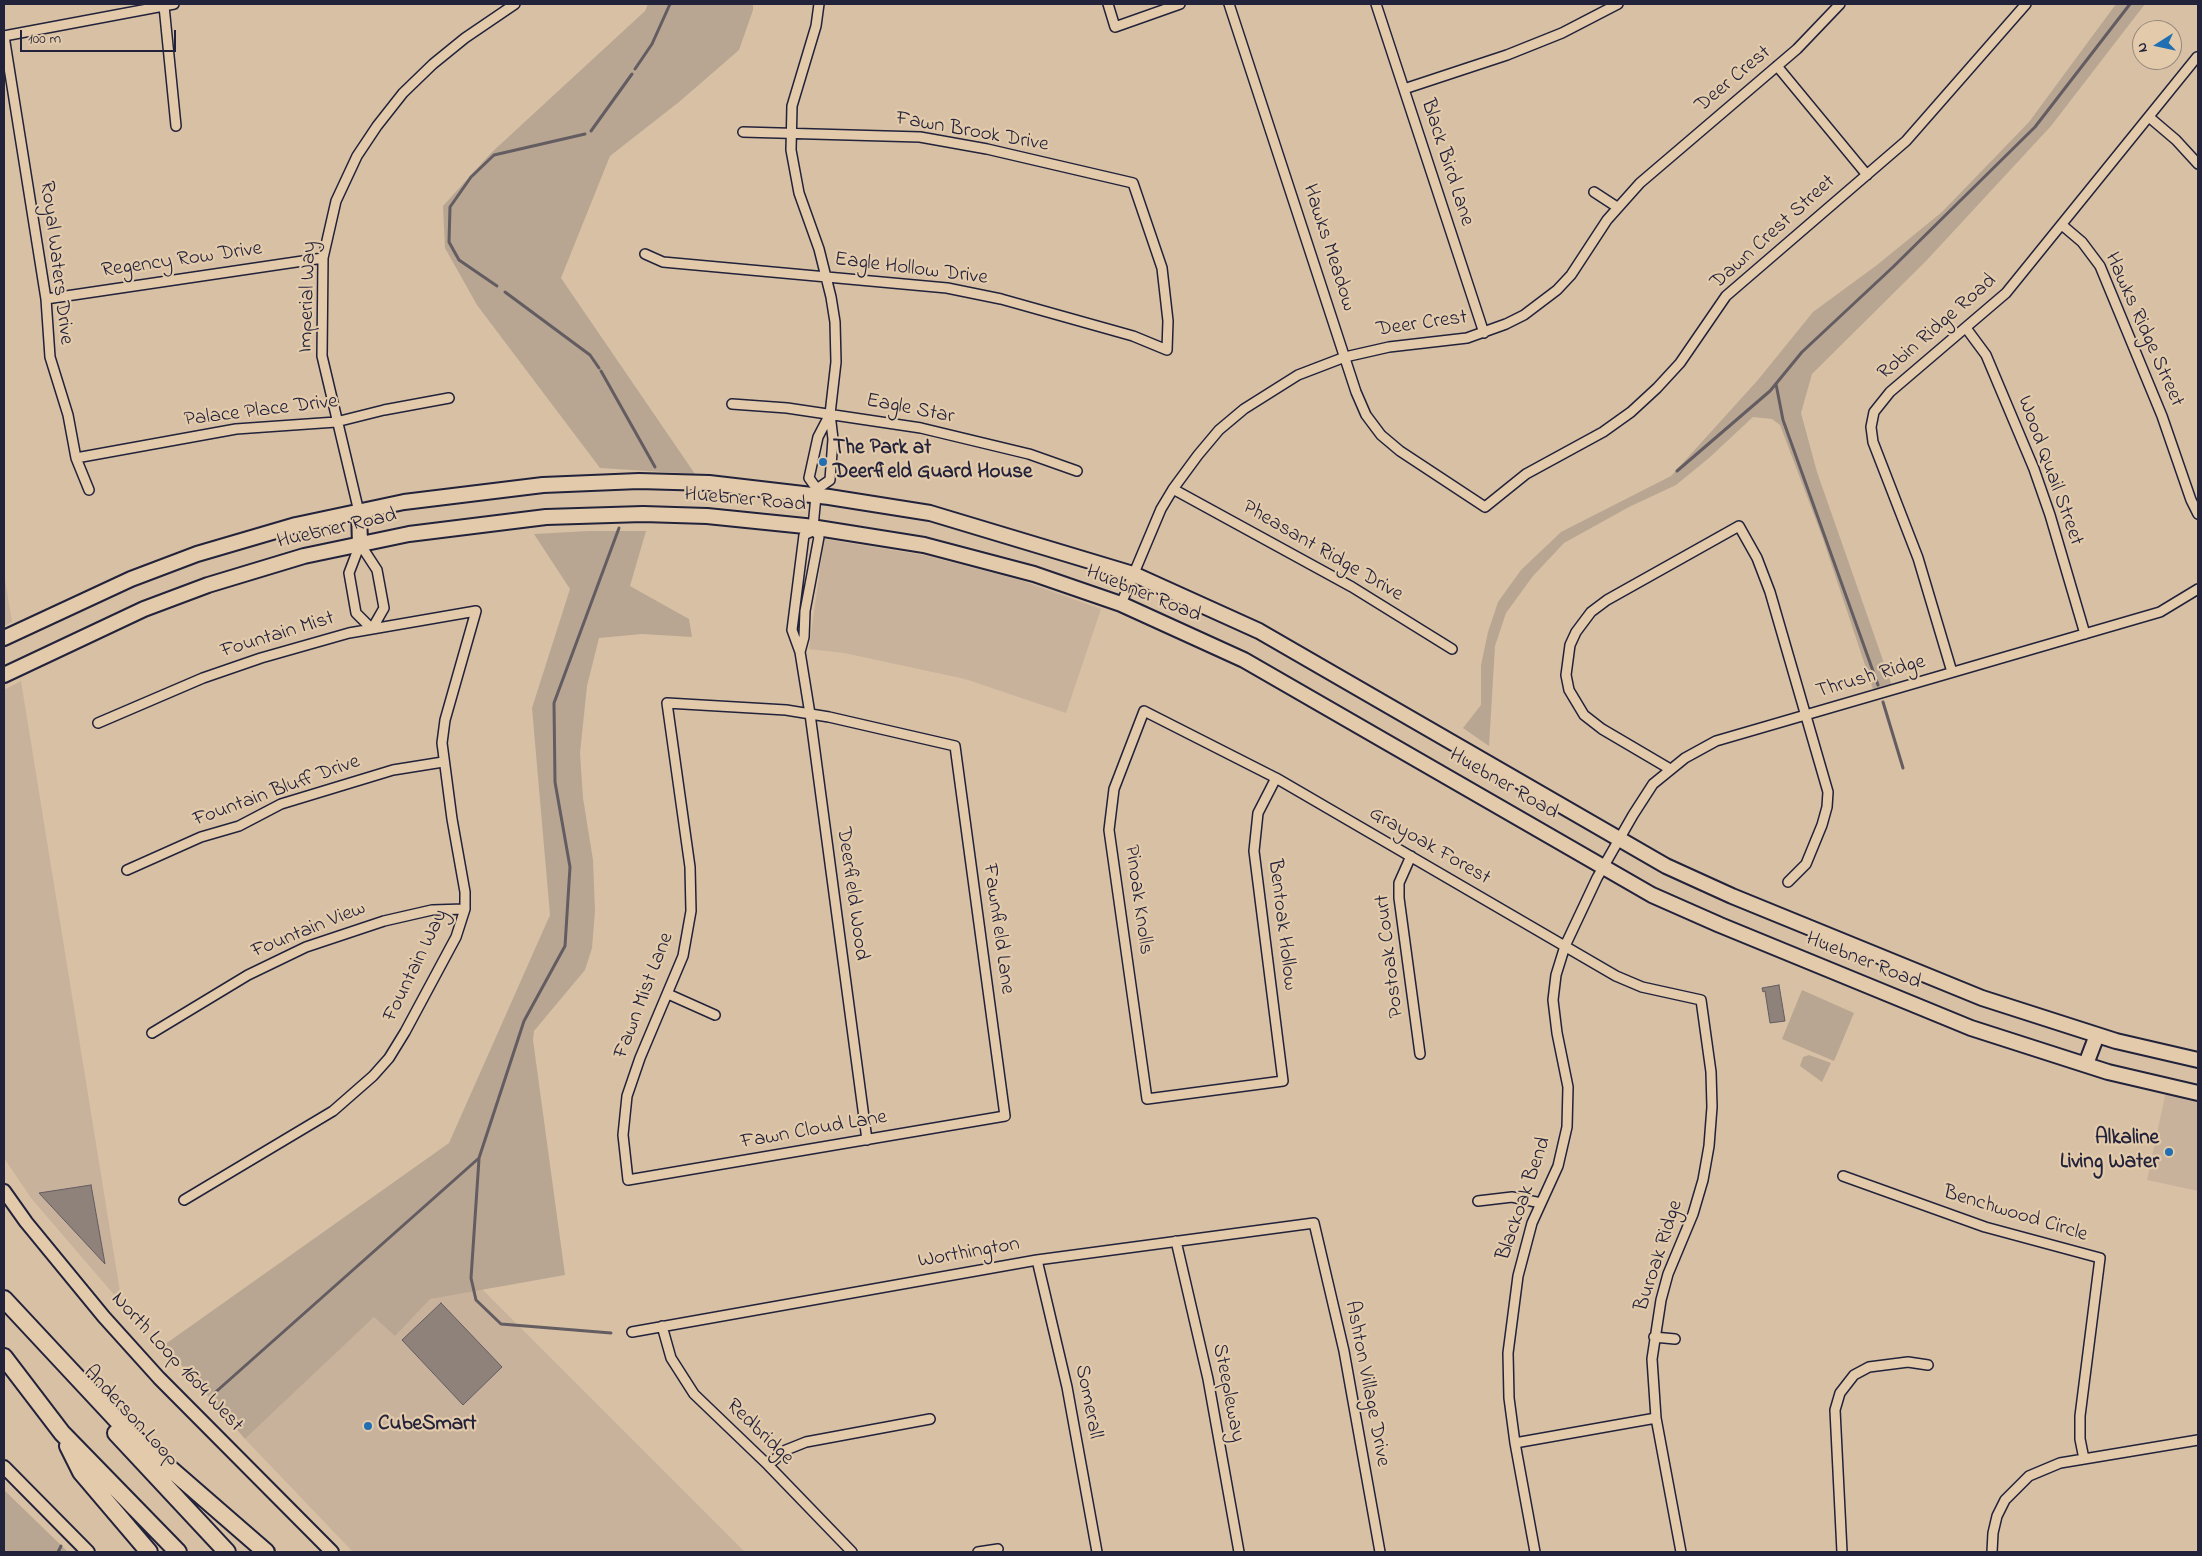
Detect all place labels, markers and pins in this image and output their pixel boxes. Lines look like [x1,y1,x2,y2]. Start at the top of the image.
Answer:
place label: The Park at Deerfield Guard House [833,437,1032,487]
marker: The Park at Deerfield Guard House [817,456,829,468]
place label: Alkaline Living Water [2060,1127,2159,1177]
marker: Alkaline Living Water [2163,1146,2175,1158]
place label: CubeSmart [378,1413,477,1439]
marker: CubeSmart [362,1420,374,1432]

